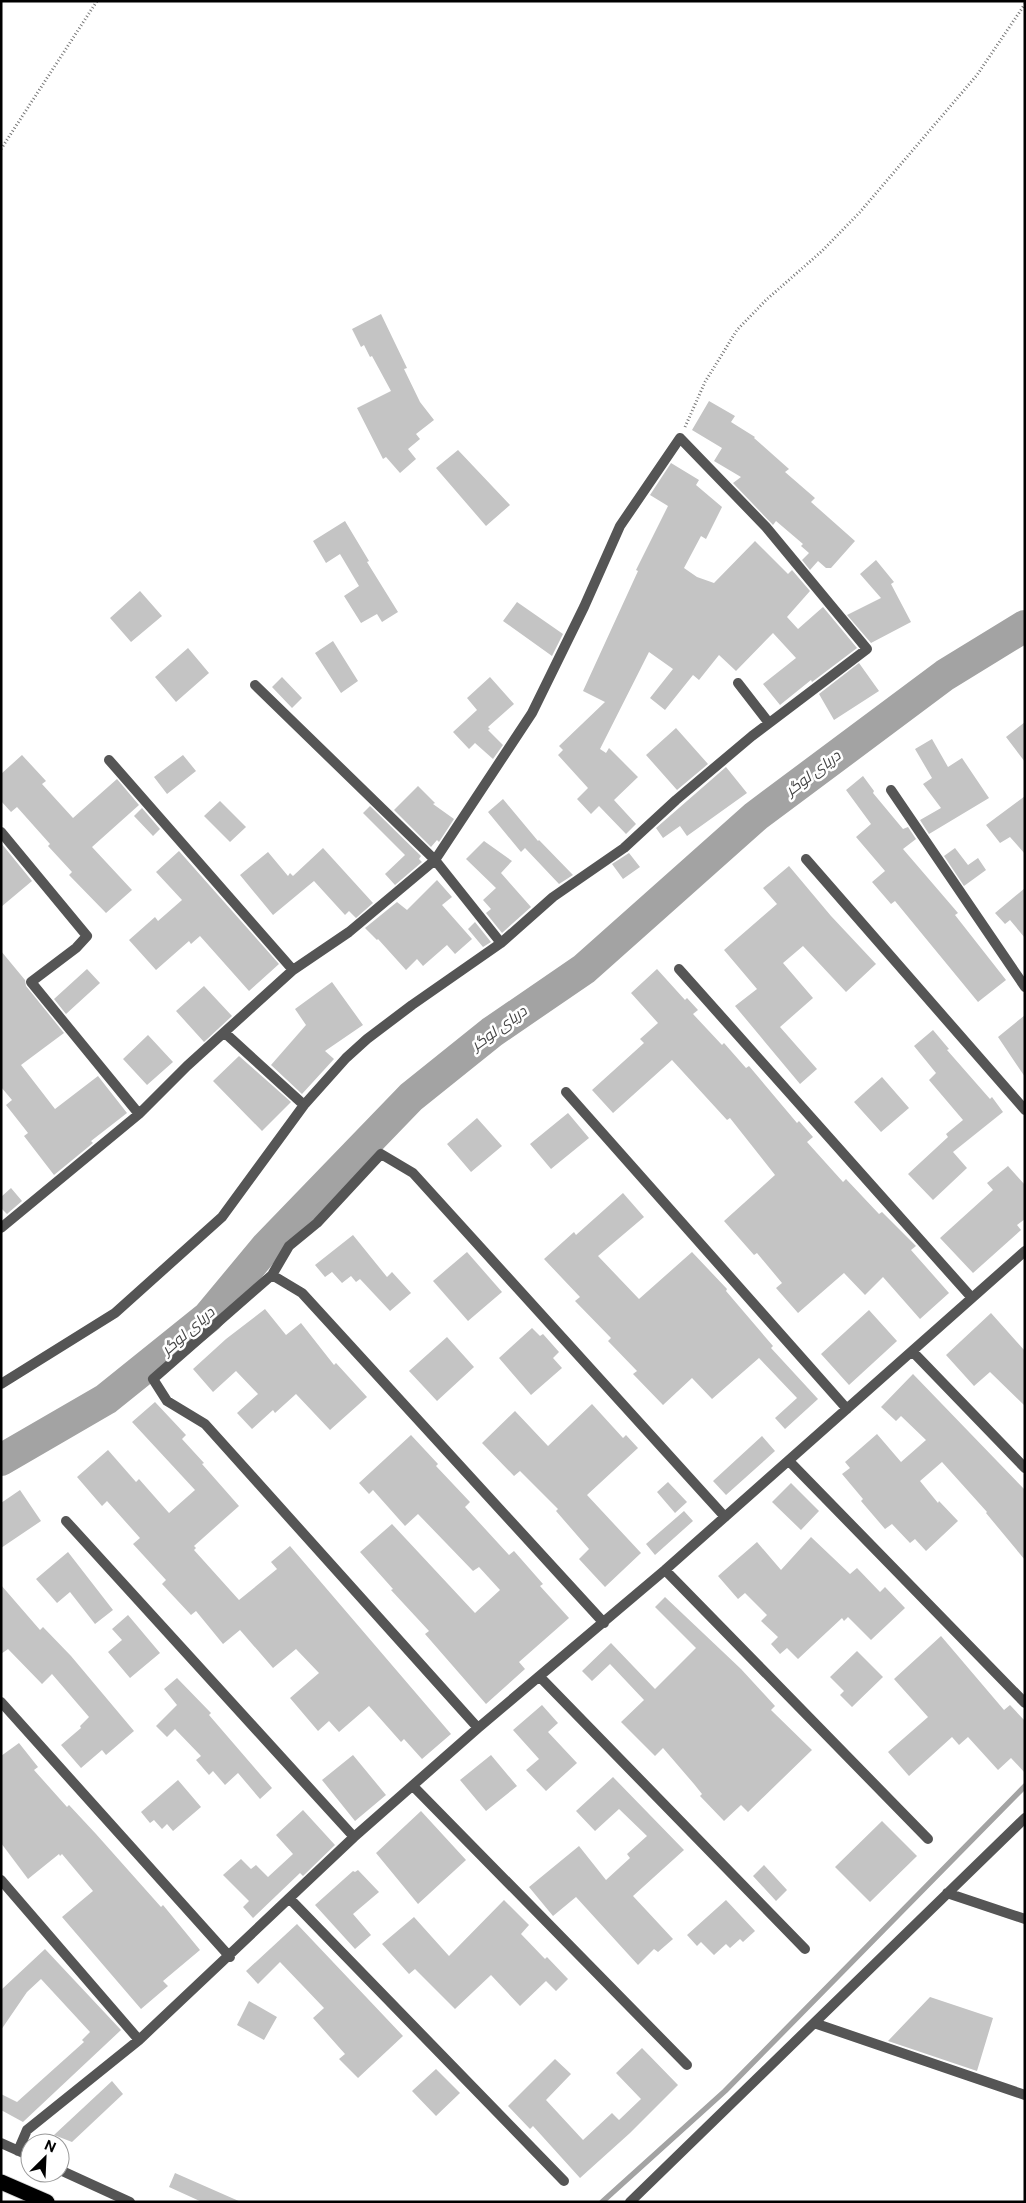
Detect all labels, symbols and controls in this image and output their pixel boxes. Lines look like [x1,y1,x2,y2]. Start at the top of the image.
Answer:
water label: دریای لوگر [780,746,845,801]
water label: دریای لوگر [466,1001,531,1055]
water label: دریای لوگر [156,1303,219,1360]
north arrow [20,2133,70,2183]
text: N [42,2137,59,2156]

